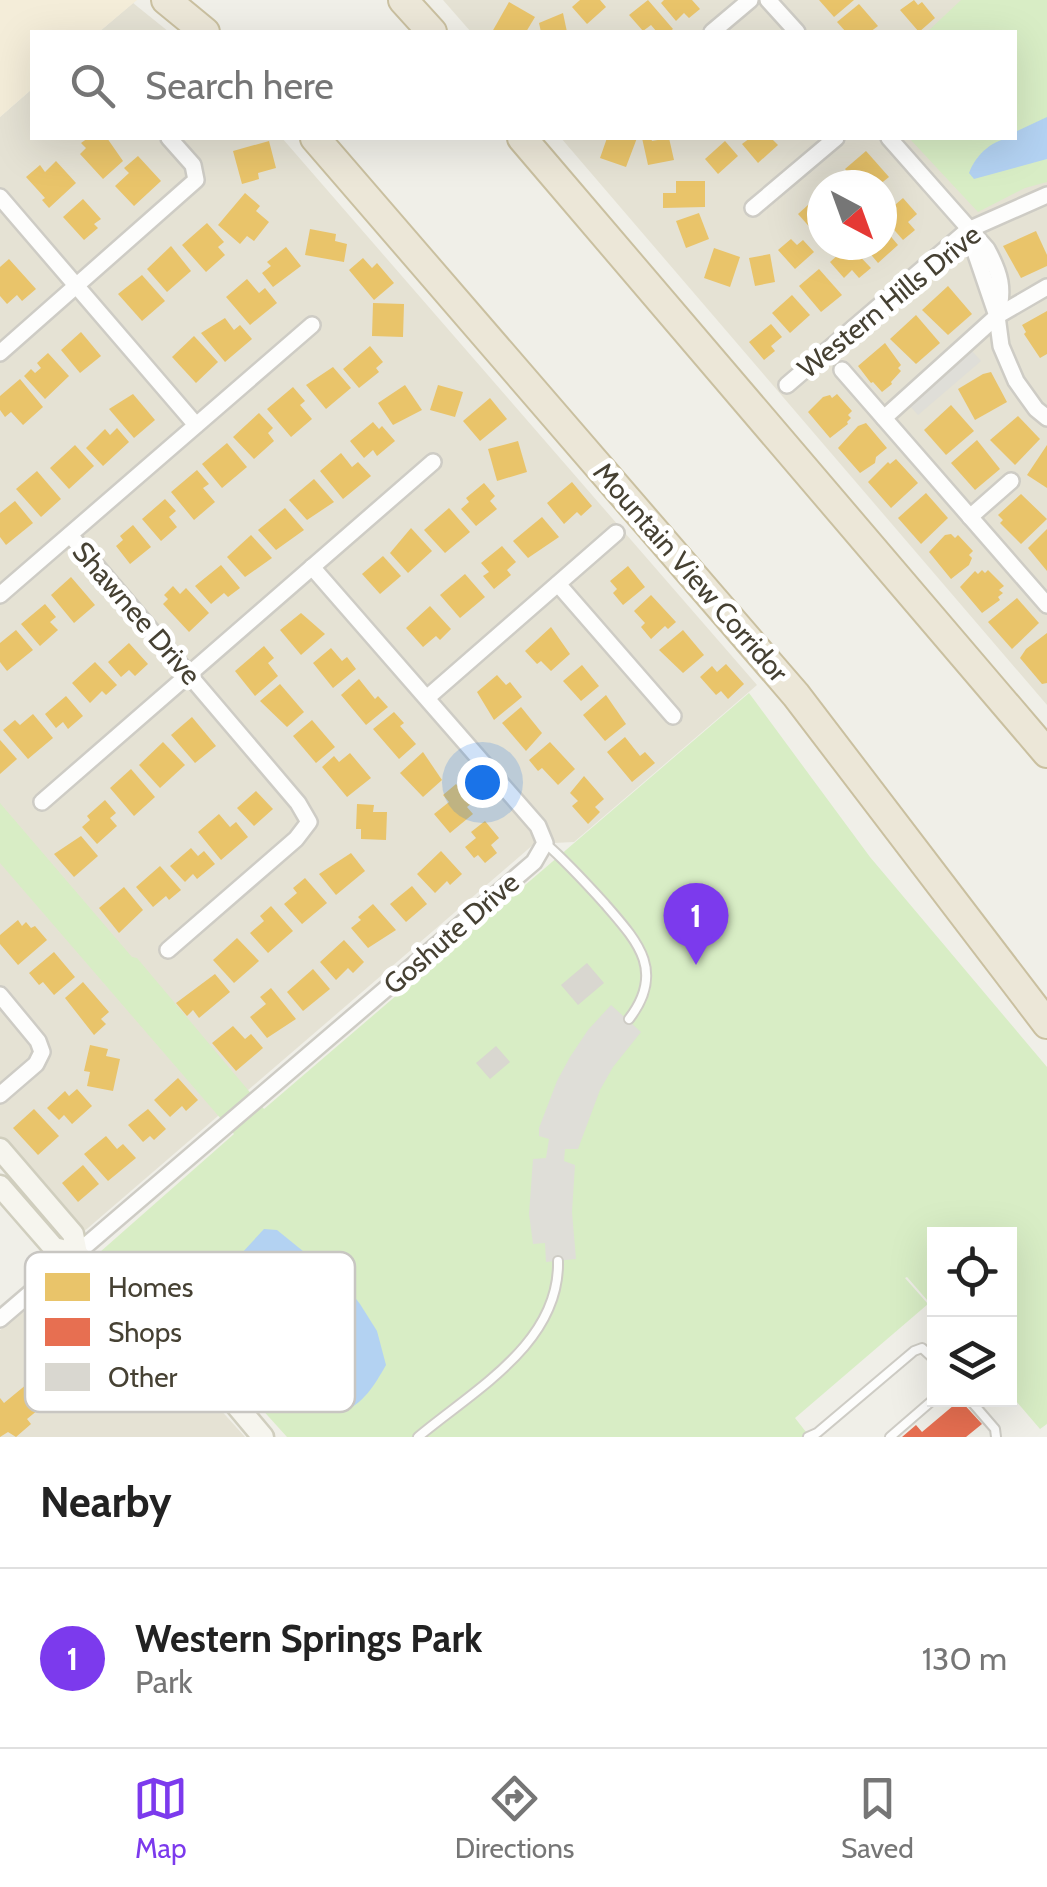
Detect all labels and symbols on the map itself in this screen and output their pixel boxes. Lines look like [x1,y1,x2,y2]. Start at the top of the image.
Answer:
north arrow [807,170,897,260]
street label: Western Hills Drive [791,217,987,385]
street label: Mountain View Corridor [586,455,796,689]
street label: Shawnee Drive [66,535,208,691]
your location [457,757,508,808]
street label: Goshute Drive [376,865,526,1001]
pin: 1 [664,882,728,965]
legend [25,1252,355,1412]
text: Homes [108,1270,193,1304]
text: Shops [108,1315,182,1349]
text: Other [108,1360,178,1394]

